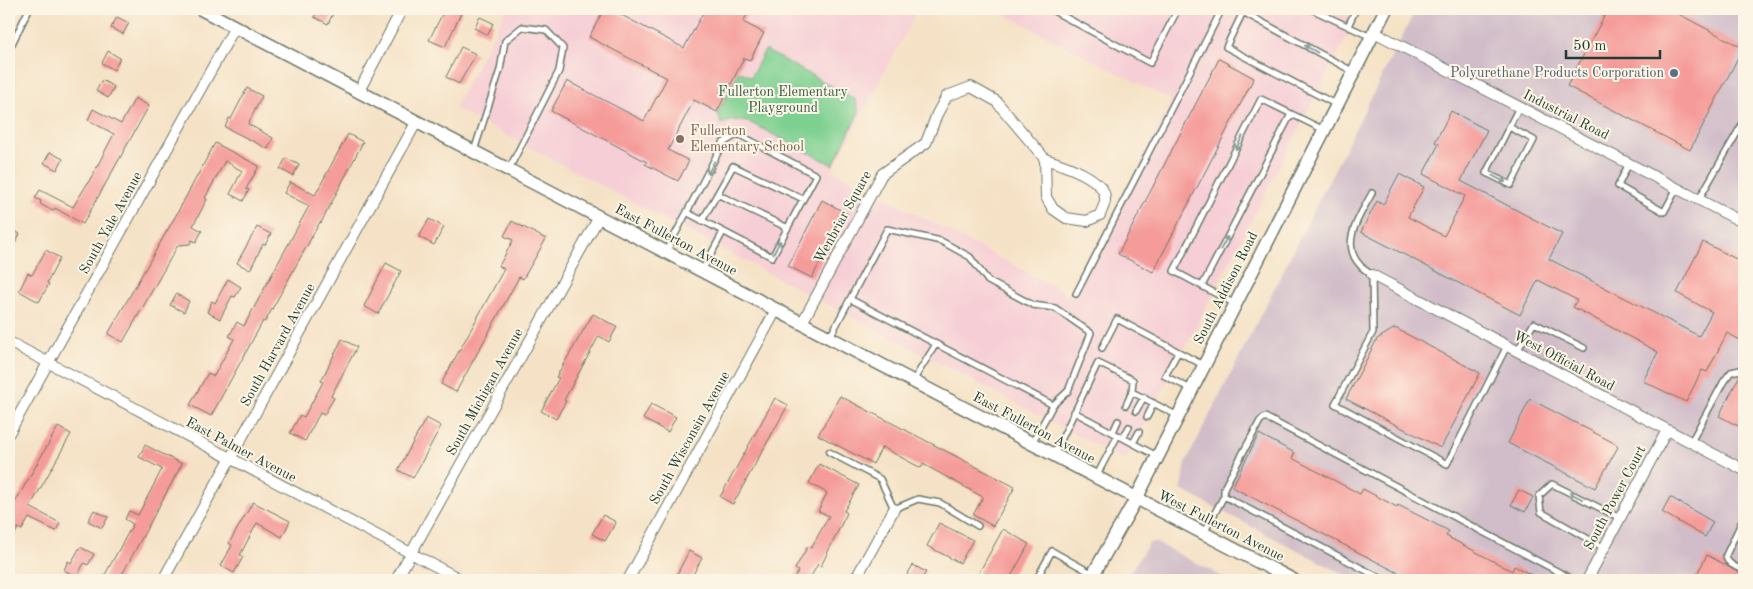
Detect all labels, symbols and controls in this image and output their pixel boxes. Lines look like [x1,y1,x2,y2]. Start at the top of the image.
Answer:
scale bar [1566,28,1659,60]
text: 50 m [1573,39,1607,54]
one-way arrow [1305,44,1319,54]
place label: Polyurethane Products Corporation [1450,66,1664,80]
marker: Polyurethane Products Corporation [1668,67,1680,79]
park label: Fullerton Elementary Playground [718,85,849,115]
street label: Industrial Road [1521,87,1611,143]
place label: Fullerton Elementary School [690,124,804,154]
marker: Fullerton Elementary School [674,133,686,145]
one-way arrow [1234,135,1243,150]
one-way arrow [706,160,715,175]
street label: Wenbriar Square [812,168,874,266]
street label: South Yale Avenue [77,170,145,276]
one-way arrow [1492,174,1507,184]
street label: East Fullerton Avenue [613,202,739,278]
street label: South Addison Road [1192,229,1260,347]
one-way arrow [1219,235,1229,250]
one-way arrow [772,240,782,255]
street label: South Harvard Avenue [238,281,318,409]
street label: South Michigan Avenue [444,326,526,458]
street label: West Official Road [1511,328,1617,394]
street label: South Wisconsin Avenue [647,369,733,507]
street label: East Fullerton Avenue [971,390,1097,466]
street label: East Palmer Avenue [184,415,298,485]
street label: South Power Court [1582,444,1648,552]
street label: West Fullerton Avenue [1156,488,1286,564]
one-way arrow [1569,491,1584,500]

